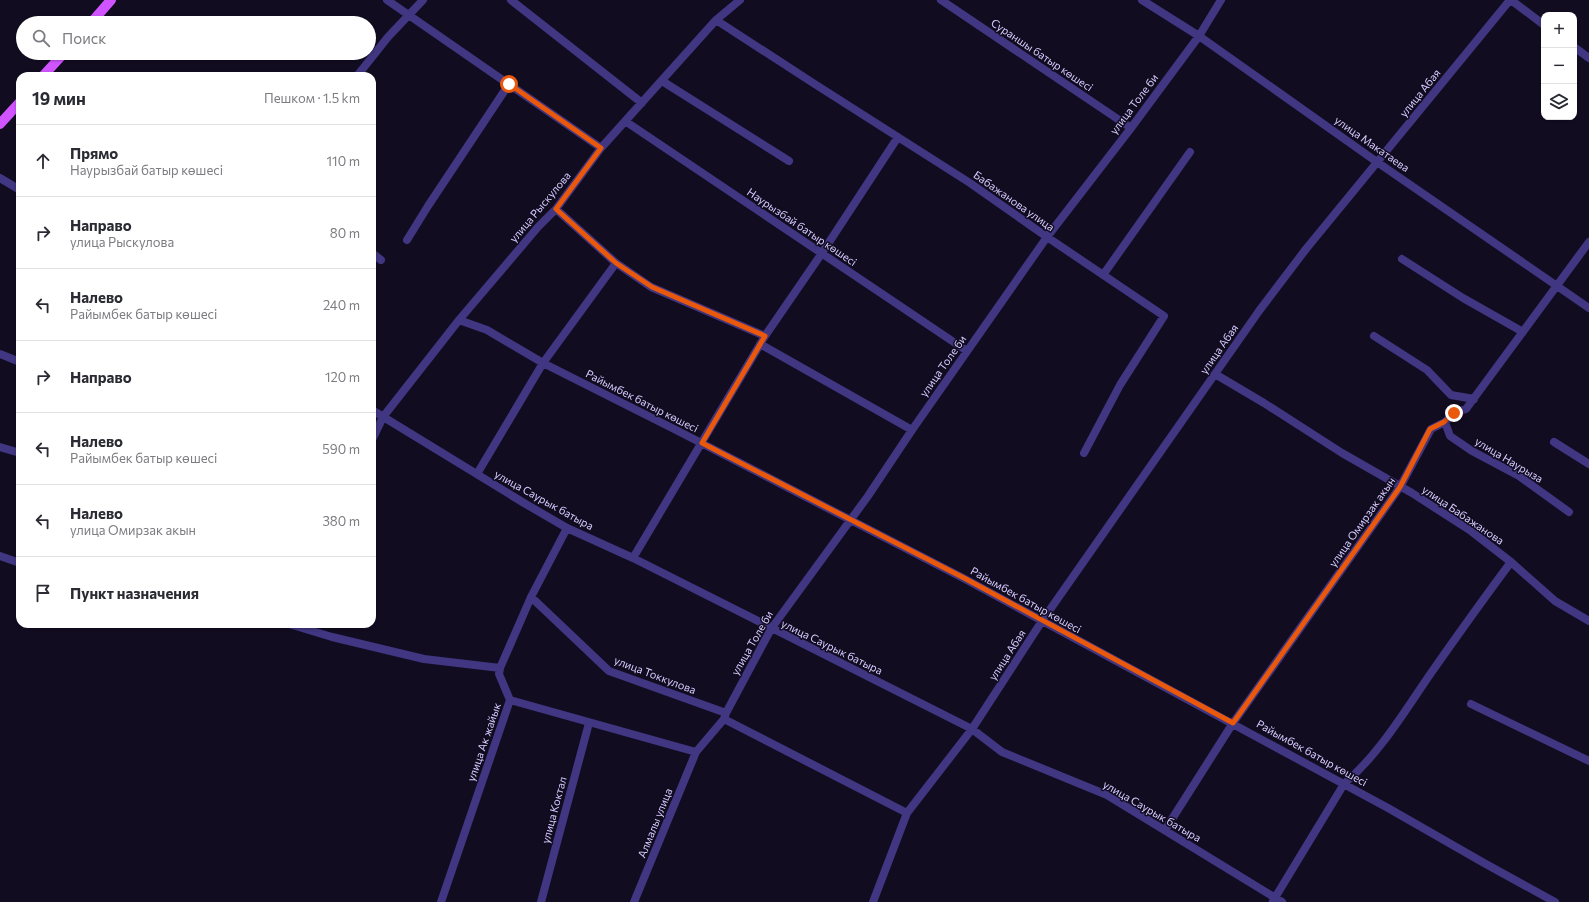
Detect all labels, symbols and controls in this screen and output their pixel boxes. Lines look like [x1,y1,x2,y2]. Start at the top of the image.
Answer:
map controls [1541,12,1577,120]
button: + [1541,12,1577,48]
search box [16,16,376,60]
street label: Сураншы батыр көшесі [989,16,1096,94]
icon: search [30,27,52,49]
text: Поиск [62,29,106,47]
button: − [1541,48,1577,84]
street label: улица Абая [1396,66,1443,119]
street label: улица Толе би [1107,71,1160,136]
route start [500,75,518,93]
button: layers [1541,84,1577,120]
text: 19 мин [32,88,86,109]
text: Пешком · 1.5 km [264,90,360,106]
street label: улица Макатаева [1332,113,1412,174]
text: Прямо [70,144,118,162]
icon: ahead [32,150,54,172]
text: 110 m [327,153,360,169]
text: Наурызбай батыр көшесі [70,162,223,178]
street label: Бабажанова улица [971,168,1057,233]
street label: улица Рыскулова [506,169,573,245]
street label: Наурызбай батыр көшесі [745,185,860,268]
text: Направо [70,216,132,234]
icon: right [32,222,54,244]
text: 80 m [330,225,360,241]
text: улица Рыскулова [70,234,174,250]
text: Налево [70,288,123,306]
icon: left [32,294,54,316]
text: 240 m [323,297,360,313]
text: Райымбек батыр көшесі [70,306,217,322]
street label: улица Абая [1197,321,1240,376]
street label: улица Толе би [917,332,969,399]
icon: right [32,366,54,388]
street label: Райымбек батыр көшесі [584,366,701,435]
text: Направо [70,368,132,386]
text: 120 m [325,369,360,385]
route end [1445,404,1463,422]
text: Налево [70,432,123,450]
street label: улица Наурыза [1473,434,1546,485]
icon: left [32,438,54,460]
text: 590 m [322,441,360,457]
text: Райымбек батыр көшесі [70,450,217,466]
street label: улица Саурык батыра [493,467,596,532]
street label: улица Омирзак акын [1326,474,1397,569]
street label: улица Бабажанова [1420,482,1507,547]
text: Налево [70,504,123,522]
icon: left [32,510,54,532]
text: 380 m [322,513,360,529]
text: улица Омирзак акын [70,522,196,538]
street label: Райымбек батыр көшесі [969,564,1084,636]
icon: arrive [32,582,54,604]
text: Пункт назначения [70,584,199,602]
street label: улица Толе би [728,608,775,677]
street label: улица Саурык батыра [779,616,885,677]
street label: улица Абая [985,627,1028,682]
street label: улица Токкулова [612,653,698,696]
street label: улица Ак жайык [464,701,503,783]
street label: Райымбек батыр көшесі [1255,717,1370,789]
street label: улица Коктал [538,775,569,845]
street label: улица Саурык батыра [1101,777,1204,844]
street label: Алмалы улица [635,786,674,860]

